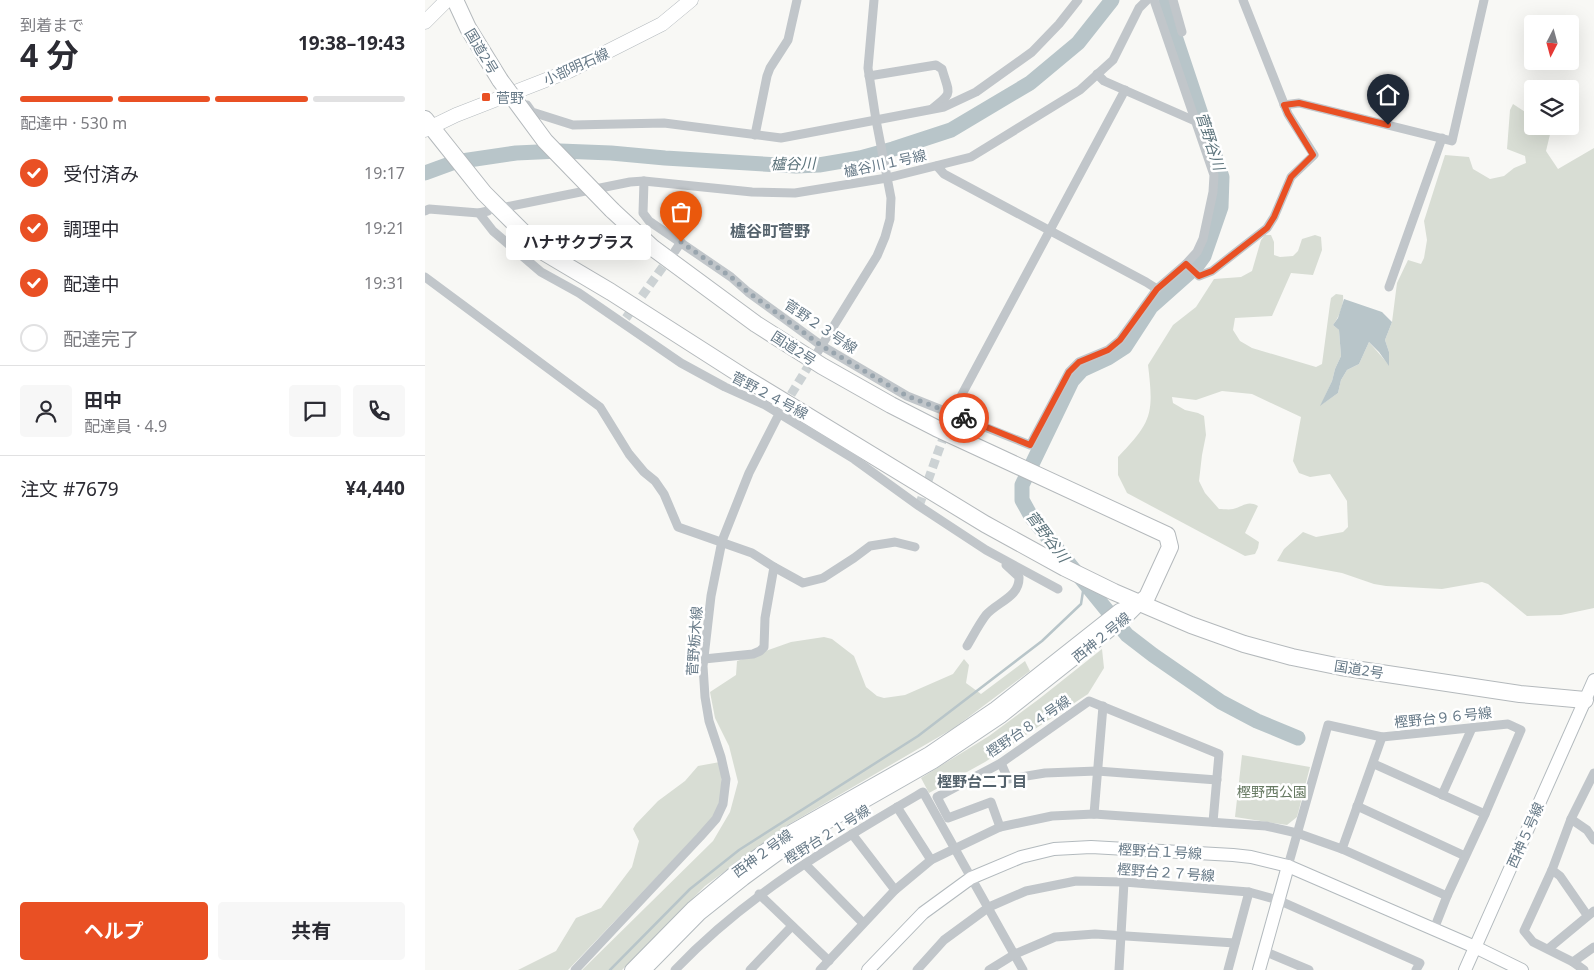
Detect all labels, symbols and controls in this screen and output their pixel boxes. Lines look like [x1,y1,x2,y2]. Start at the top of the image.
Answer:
text: 到着まで [20,14,84,36]
north arrow [1524,15,1579,70]
map controls [1524,15,1579,135]
street label: 国道2号 [461,25,503,77]
text: 19:38–19:43 [298,30,405,56]
text: 4 分 [20,33,79,76]
street label: 小部明石線 [540,43,612,89]
pin [1367,74,1409,125]
button: layers [1524,80,1579,135]
icon: home [1374,81,1402,109]
place label: 菅野 [496,88,524,107]
marker: 菅野 [480,91,492,103]
water label: 菅野谷川 [1192,109,1230,175]
text: 配達中 · 530 m [20,112,127,134]
street label: 櫨谷川１号線 [842,145,928,181]
water label: 櫨谷川 [770,153,818,173]
icon: check [20,159,48,187]
text: 受付済み [63,161,139,187]
text: 19:17 [364,162,405,184]
pin [660,191,702,242]
icon: bag [667,198,695,226]
icon: check [20,214,48,242]
text: 調理中 [63,216,120,242]
text: 19:21 [364,217,405,239]
district label: 櫨谷町菅野 [730,220,810,242]
callout: ハナサクプラス [506,224,651,260]
text: ハナサクプラス [523,231,634,253]
icon: check [20,269,48,297]
text: 配達中 [63,271,120,297]
text: 19:31 [364,272,405,294]
street label: 菅野２３号線 [781,295,861,357]
text: 配達完了 [63,326,139,352]
street label: 国道2号 [768,326,820,370]
street label: 菅野２４号線 [728,367,812,423]
button: person [20,385,72,437]
button: chat [289,385,341,437]
button: phone [353,385,405,437]
text: 田中 [84,387,122,413]
courier [939,393,989,443]
icon: bike [950,404,978,432]
text: 配達員 · 4.9 [84,415,167,437]
text: ¥4,440 [345,475,405,501]
text: 注文 #7679 [20,476,119,502]
water label: 菅野谷川 [1022,506,1075,568]
street label: 菅野栃木線 [682,605,706,677]
street label: 西神２号線 [1068,608,1134,666]
street label: 国道2号 [1333,656,1385,682]
street label: 樫野台８４号線 [982,691,1074,761]
street label: 樫野台９６号線 [1393,702,1493,732]
district label: 樫野台二丁目 [937,771,1027,791]
park label: 樫野西公園 [1237,782,1307,801]
street label: 西神５号線 [1502,799,1548,871]
street label: 樫野台２１号線 [780,800,874,868]
street label: 西神２号線 [728,825,796,881]
street label: 樫野台１号線 [1118,839,1202,863]
street label: 樫野台２７号線 [1116,859,1216,885]
button: ヘルプ [20,902,208,960]
button: 共有 [218,902,405,960]

